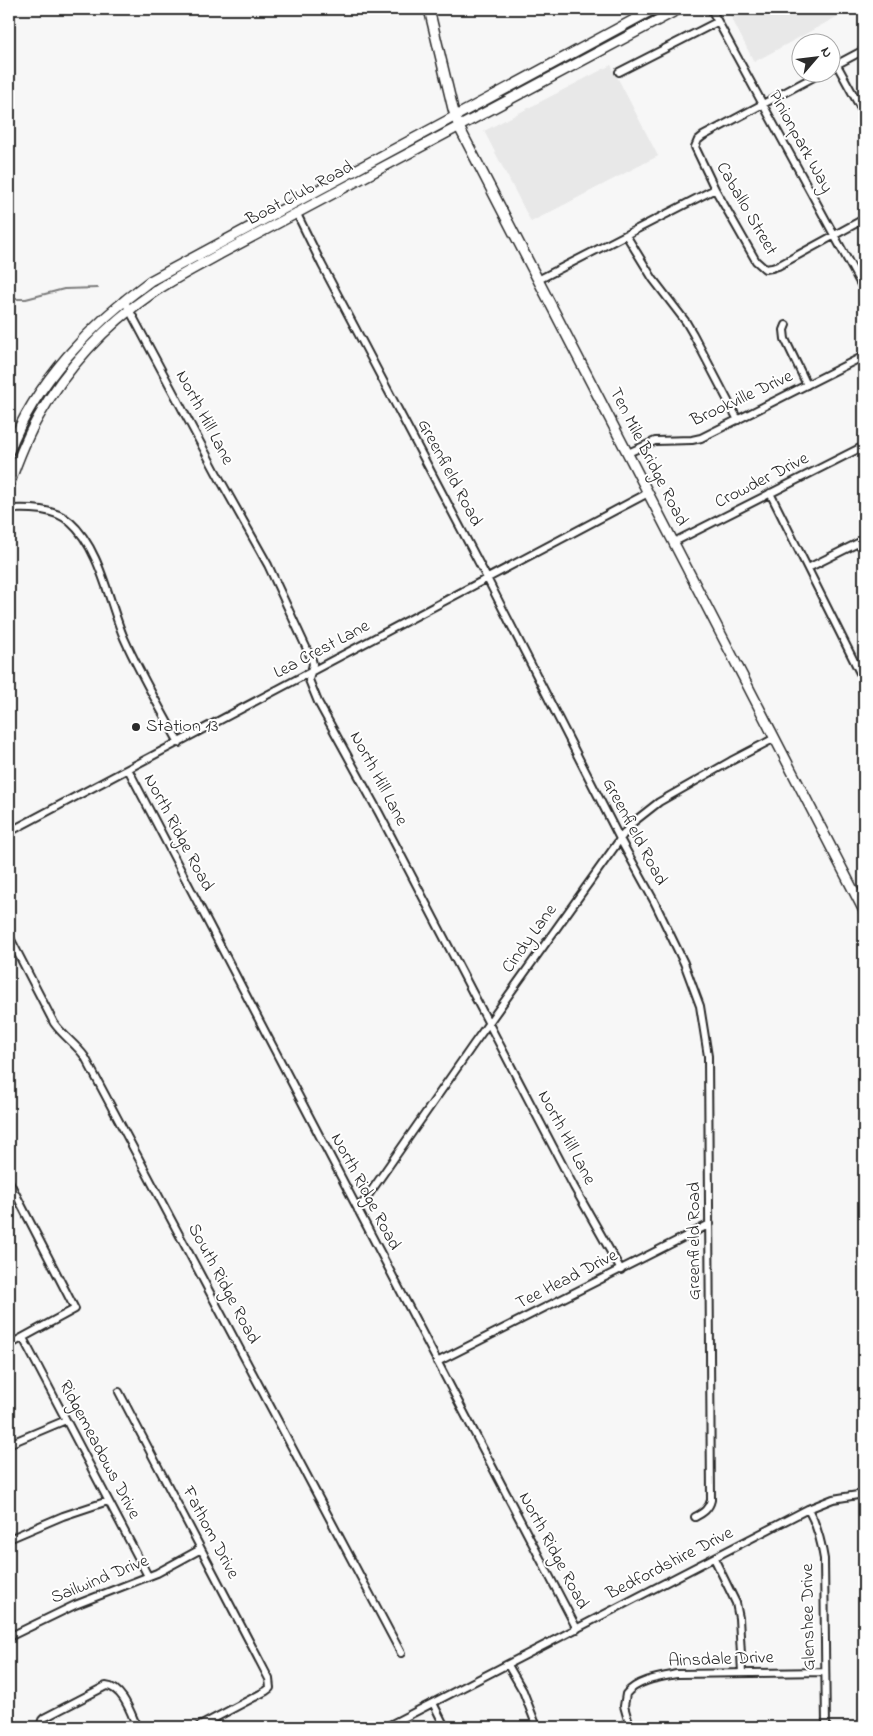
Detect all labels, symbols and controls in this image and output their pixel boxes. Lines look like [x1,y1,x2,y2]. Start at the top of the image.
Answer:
north arrow [790,32,840,82]
text: N [815,43,838,62]
street label: Pinionpark Way [761,86,839,198]
street label: Boat Club Road [241,155,358,234]
street label: Caballo Street [709,157,783,261]
street label: Brookville Drive [686,364,798,434]
street label: North Hill Lane [168,366,240,471]
street label: Ten Mile Bridge Road [601,383,694,531]
street label: Greenfield Road [410,415,488,531]
street label: Crowder Drive [711,446,814,516]
street label: Lea Crest Lane [269,613,376,686]
place label: Station 13 [146,714,219,740]
marker: Station 13 [130,721,142,733]
street label: North Hill Lane [342,727,414,832]
street label: North Ridge Road [135,770,220,897]
street label: Greenfield Road [595,774,673,890]
street label: Cindy Lane [496,898,565,979]
street label: North Hill Lane [530,1086,602,1191]
street label: North Ridge Road [322,1129,407,1256]
street label: Greenfield Road [682,1182,708,1300]
street label: South Ridge Road [179,1219,266,1349]
street label: Tee Head Drive [511,1243,623,1317]
street label: Ridgemeadows Drive [51,1376,147,1525]
street label: Fathom Drive [174,1481,246,1585]
street label: North Ridge Road [510,1488,595,1615]
street label: Bedfordshire Drive [601,1520,739,1608]
street label: Sailwind Drive [47,1548,154,1611]
street label: Glenshee Drive [795,1562,823,1671]
street label: Ainsdale Drive [668,1645,775,1675]

